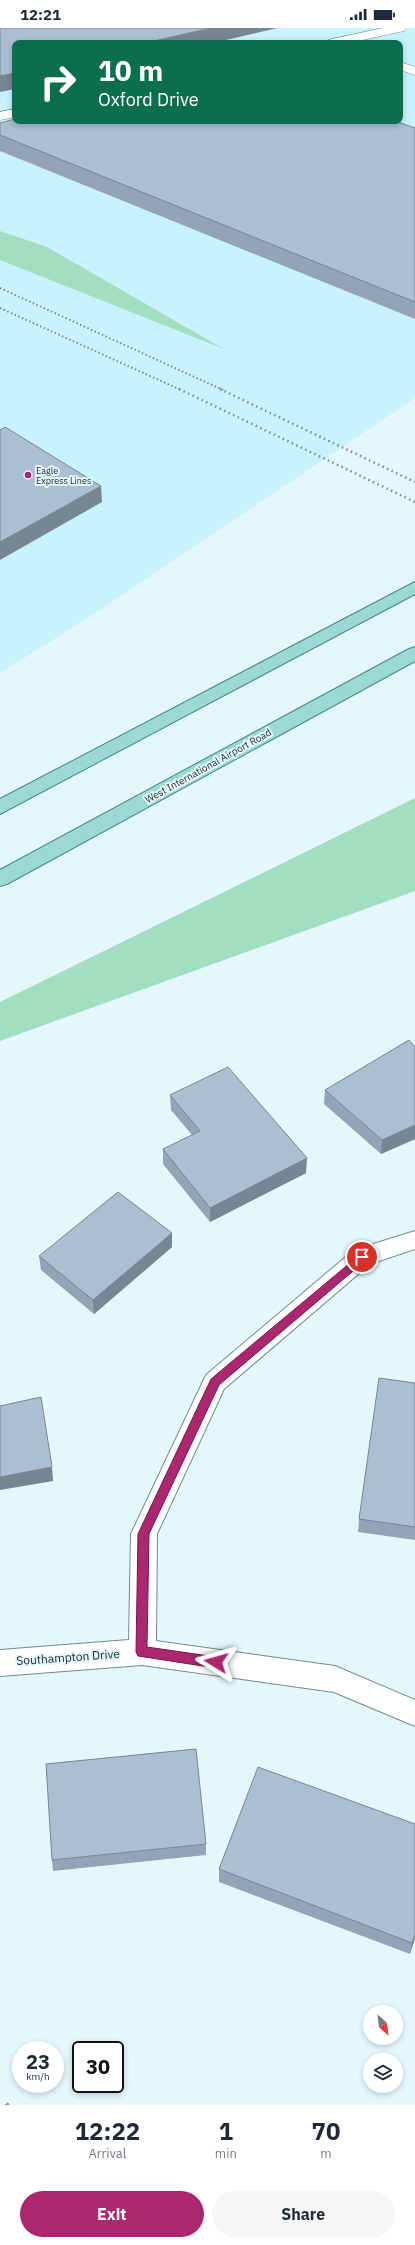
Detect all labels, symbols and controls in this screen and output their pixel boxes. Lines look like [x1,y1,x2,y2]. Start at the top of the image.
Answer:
text: 12:21 [20,5,61,24]
text: 10 m [98,52,163,89]
icon: right [32,56,84,108]
text: Oxford Drive [98,88,199,111]
place label: Eagle Express Lines [36,465,91,486]
marker: Eagle Express Lines [23,470,33,480]
street label: West International Airport Road [143,726,273,806]
pin [345,1240,379,1274]
icon: arrive [351,1246,373,1268]
position arrow [195,1641,237,1683]
street label: Southampton Drive [16,1646,121,1668]
north arrow [363,2005,403,2045]
map controls [363,2005,403,2093]
speed limit sign: 30 [72,2041,124,2093]
text: 23 [26,2048,50,2075]
button: layers [363,2053,403,2093]
text: km/h [26,2070,50,2083]
text: 12:22 [75,2115,140,2147]
text: 1 [219,2115,233,2147]
text: 70 [311,2115,340,2147]
text: Arrival [88,2145,126,2162]
text: min [215,2145,237,2162]
text: m [320,2145,332,2162]
button: Exit [20,2191,204,2237]
button: Share [212,2191,395,2237]

